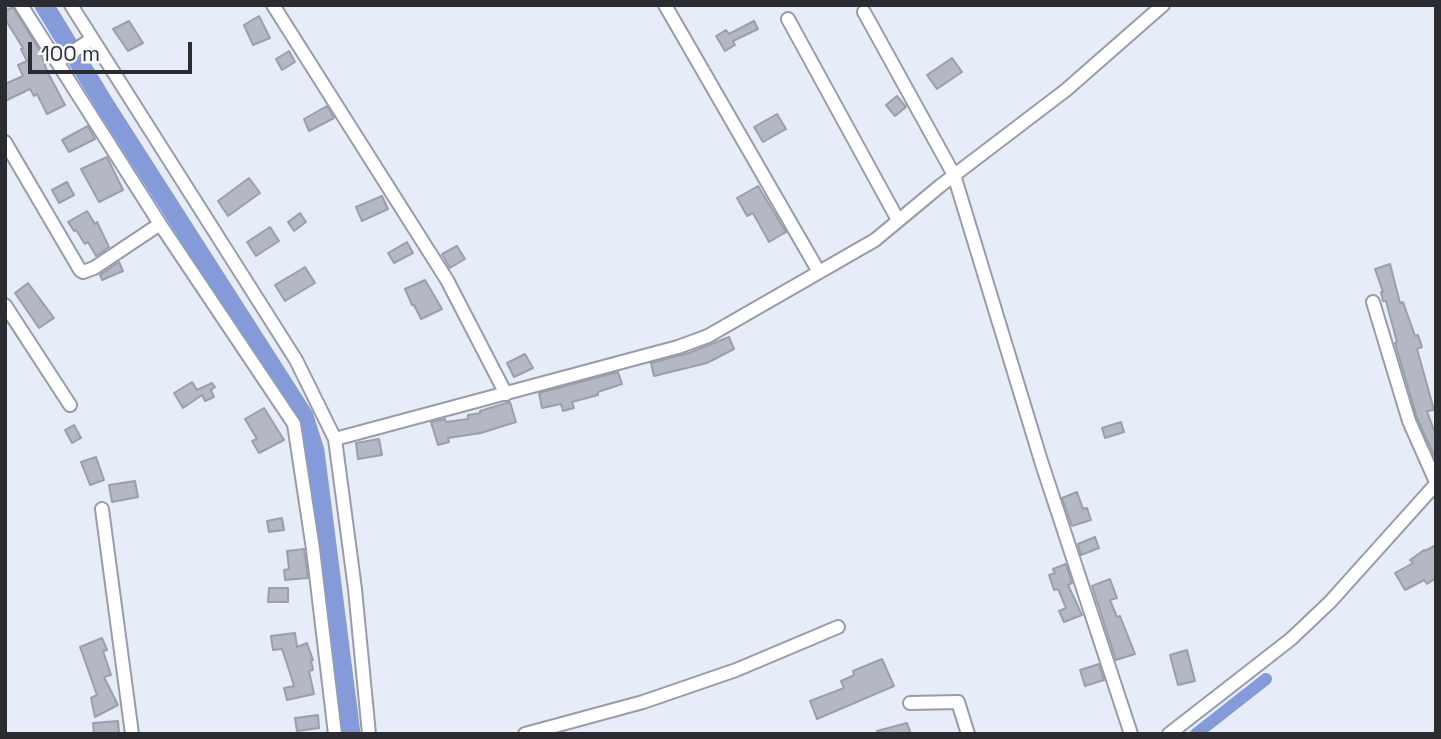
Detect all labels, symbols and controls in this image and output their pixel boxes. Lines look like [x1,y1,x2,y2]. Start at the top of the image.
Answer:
scale bar [32,28,196,72]
text: 100 m [41,40,100,67]

